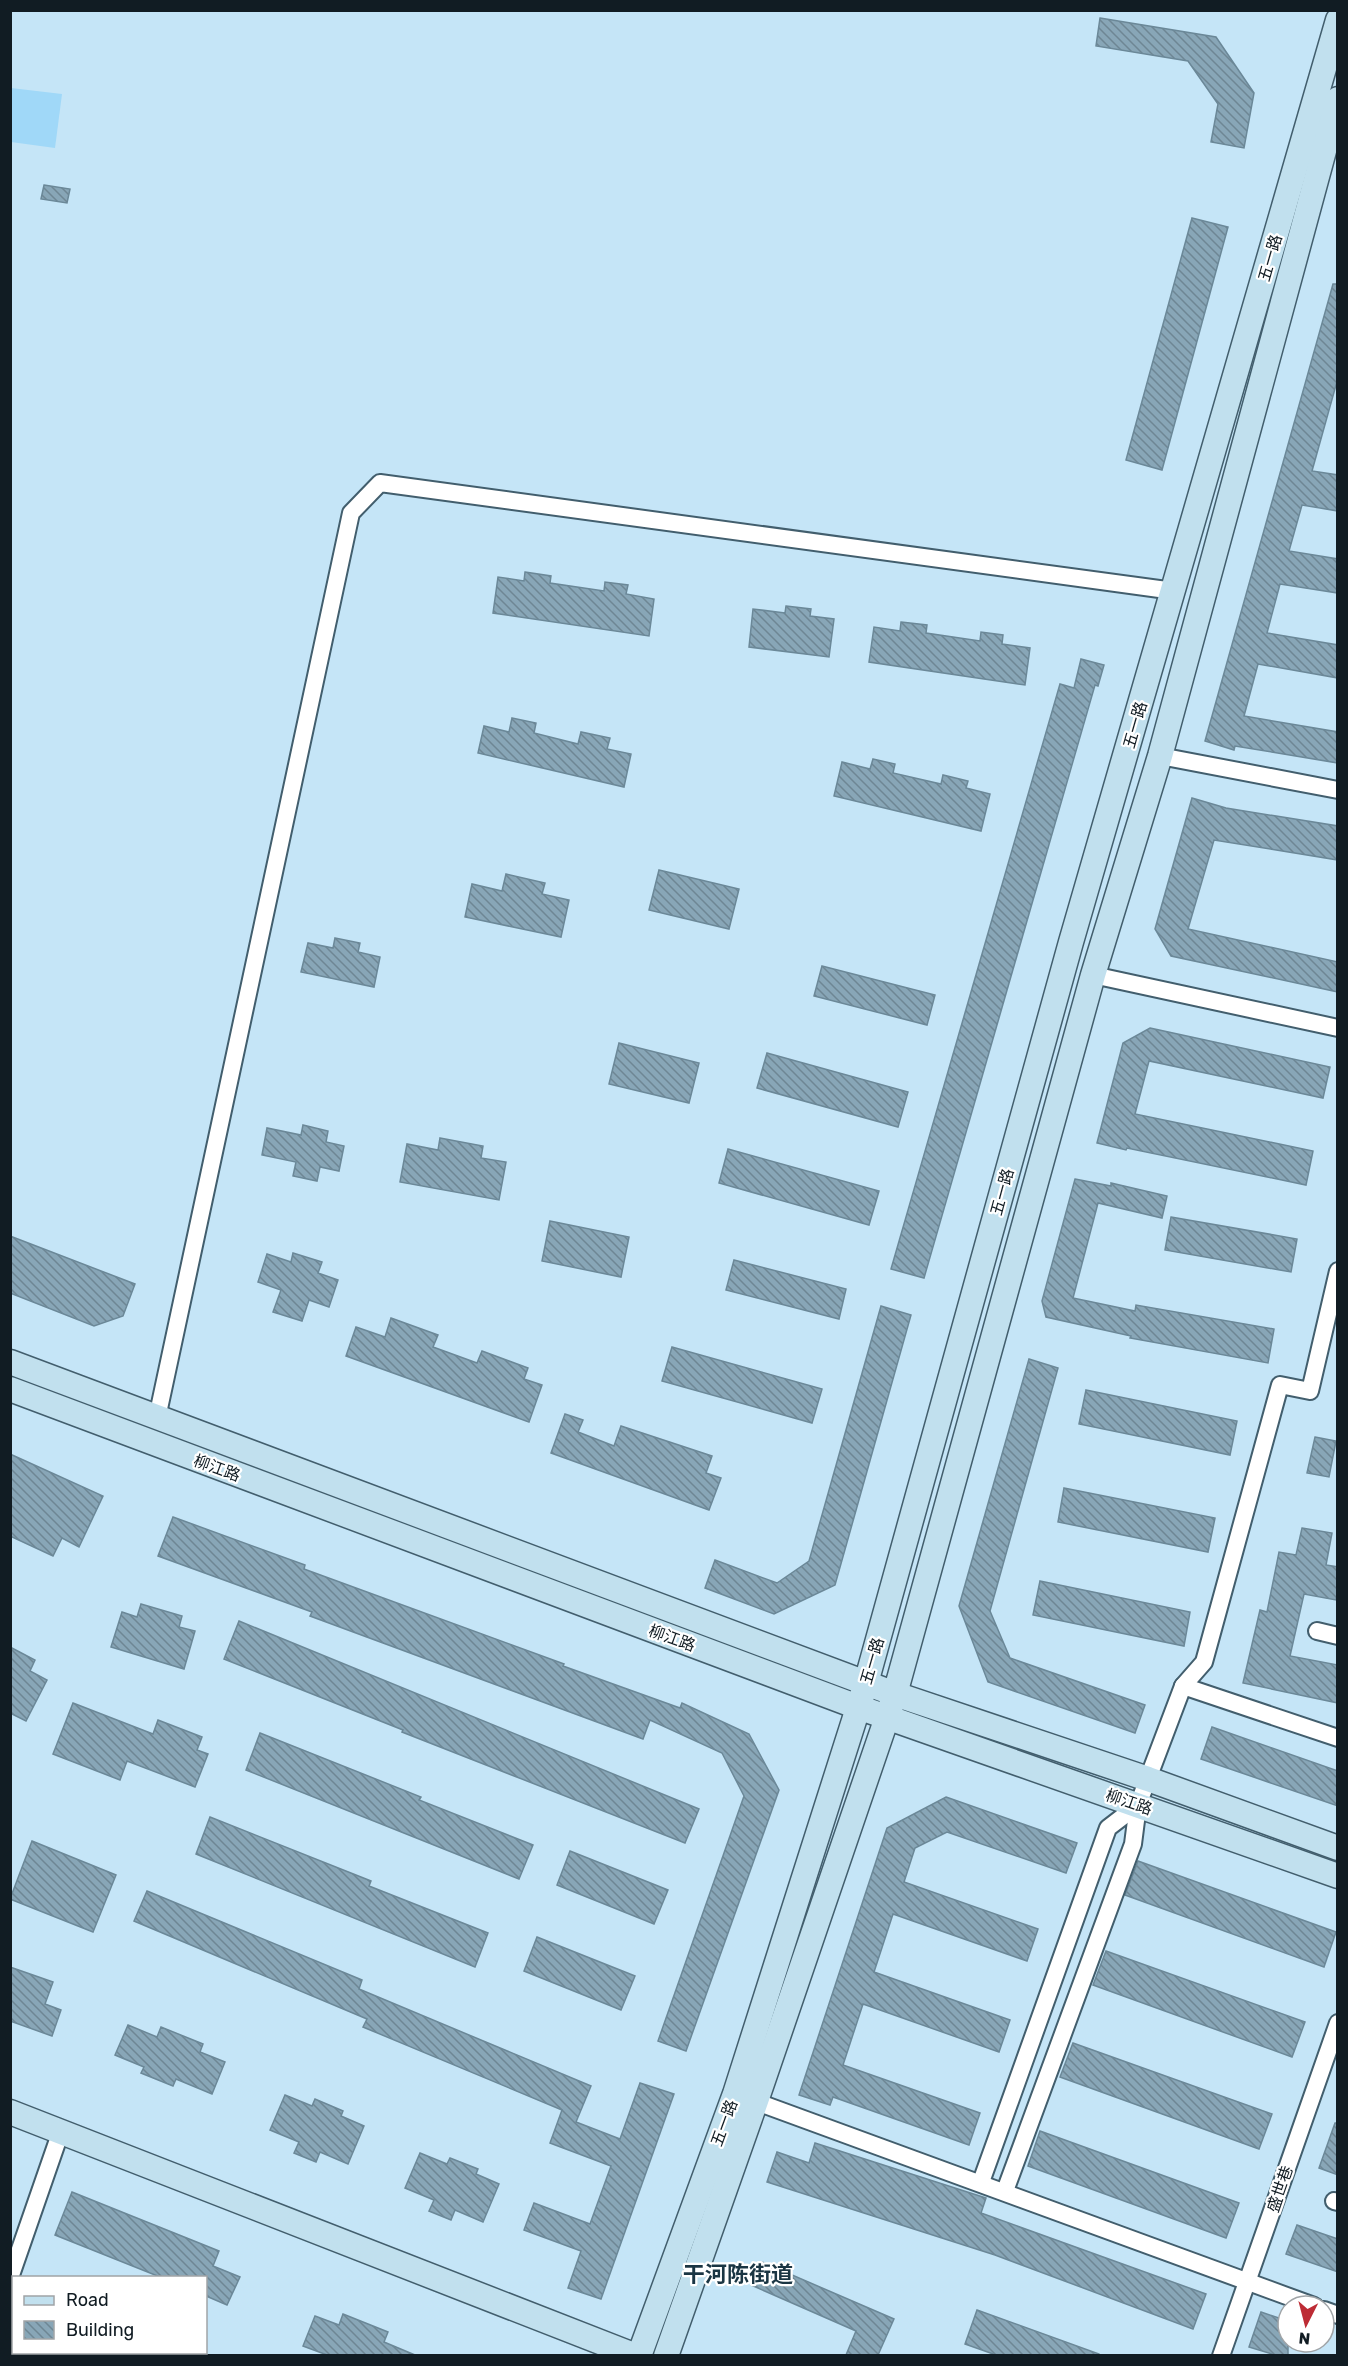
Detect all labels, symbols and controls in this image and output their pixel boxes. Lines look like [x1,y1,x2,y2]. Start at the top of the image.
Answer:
street label: 五一路 [1254,232,1286,284]
street label: 五一路 [1119,699,1151,751]
street label: 五一路 [987,1166,1017,1218]
street label: 柳江路 [191,1451,243,1485]
street label: 柳江路 [646,1621,698,1655]
street label: 五一路 [856,1635,888,1687]
street label: 柳江路 [1103,1785,1155,1819]
street label: 五一路 [707,2097,741,2149]
street label: 盛世巷 [1263,2163,1297,2215]
district label: 干河陈街道 [683,2261,793,2288]
legend [12,2276,207,2354]
text: Road [66,2289,109,2311]
north arrow [1276,2294,1336,2354]
text: Building [66,2319,134,2341]
text: N [1298,2328,1311,2348]

